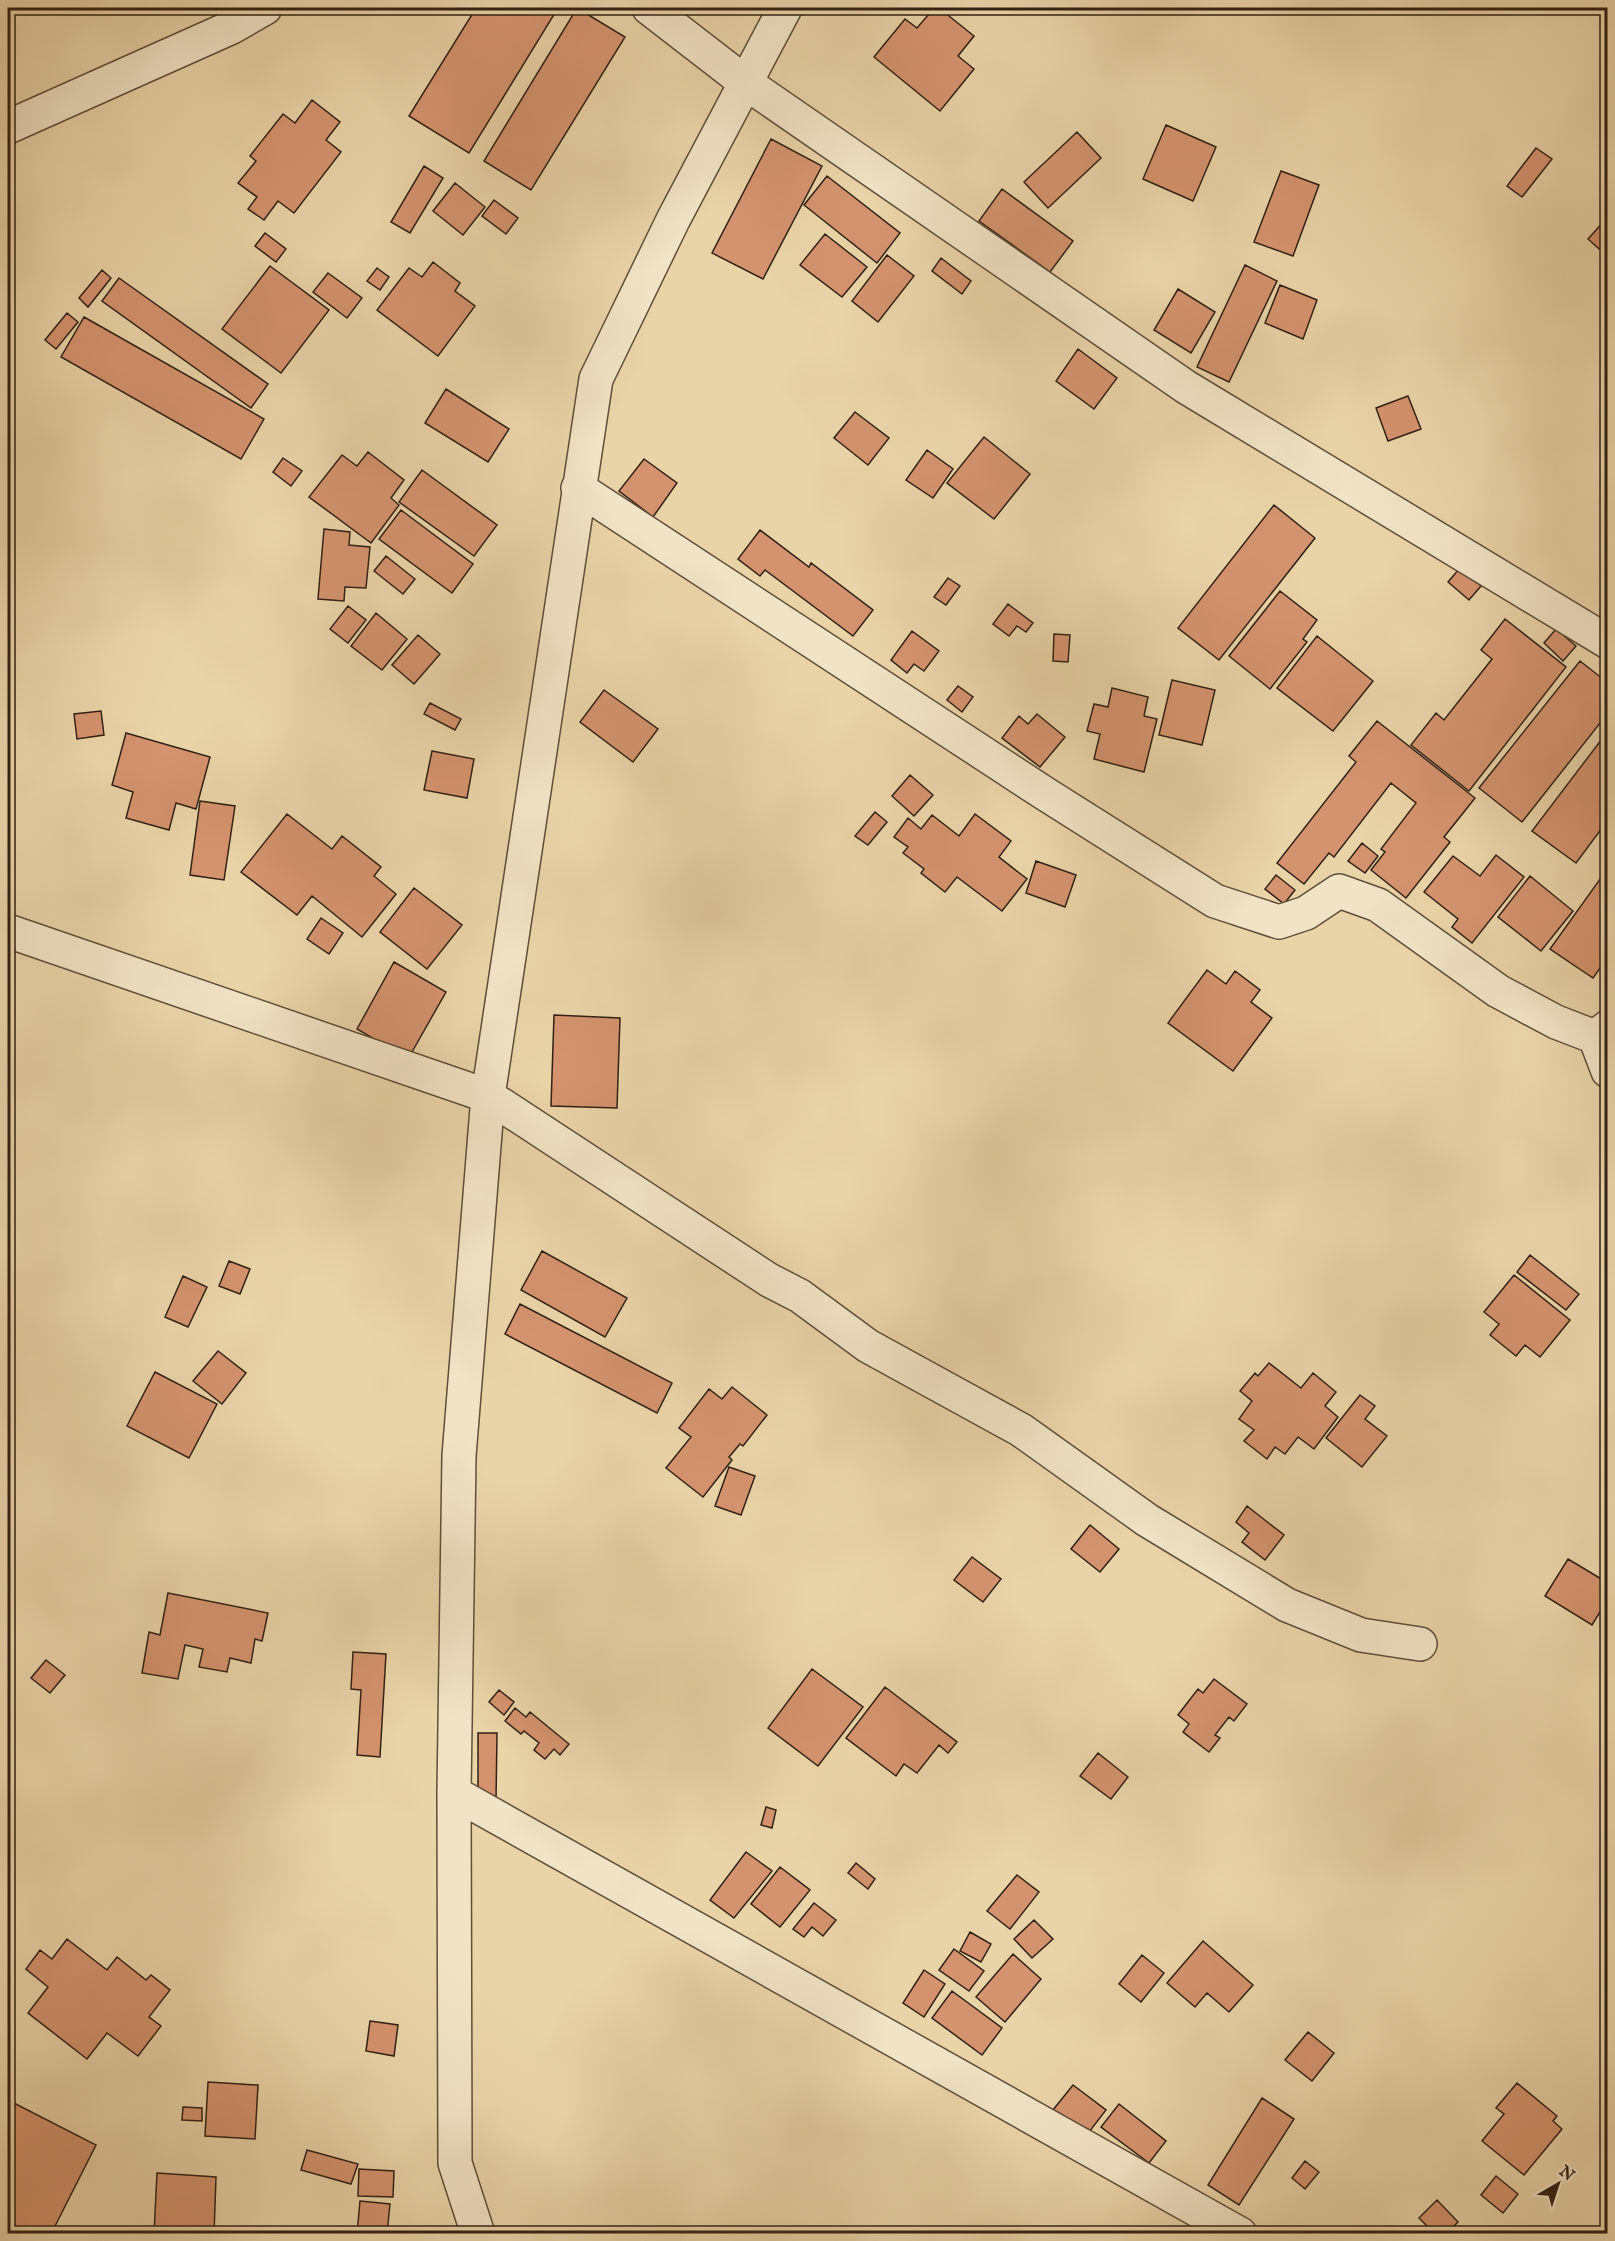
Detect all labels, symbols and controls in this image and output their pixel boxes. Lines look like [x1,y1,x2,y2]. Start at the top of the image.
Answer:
north arrow [1528,2154,1588,2214]
text: N [1554,2161,1578,2186]

